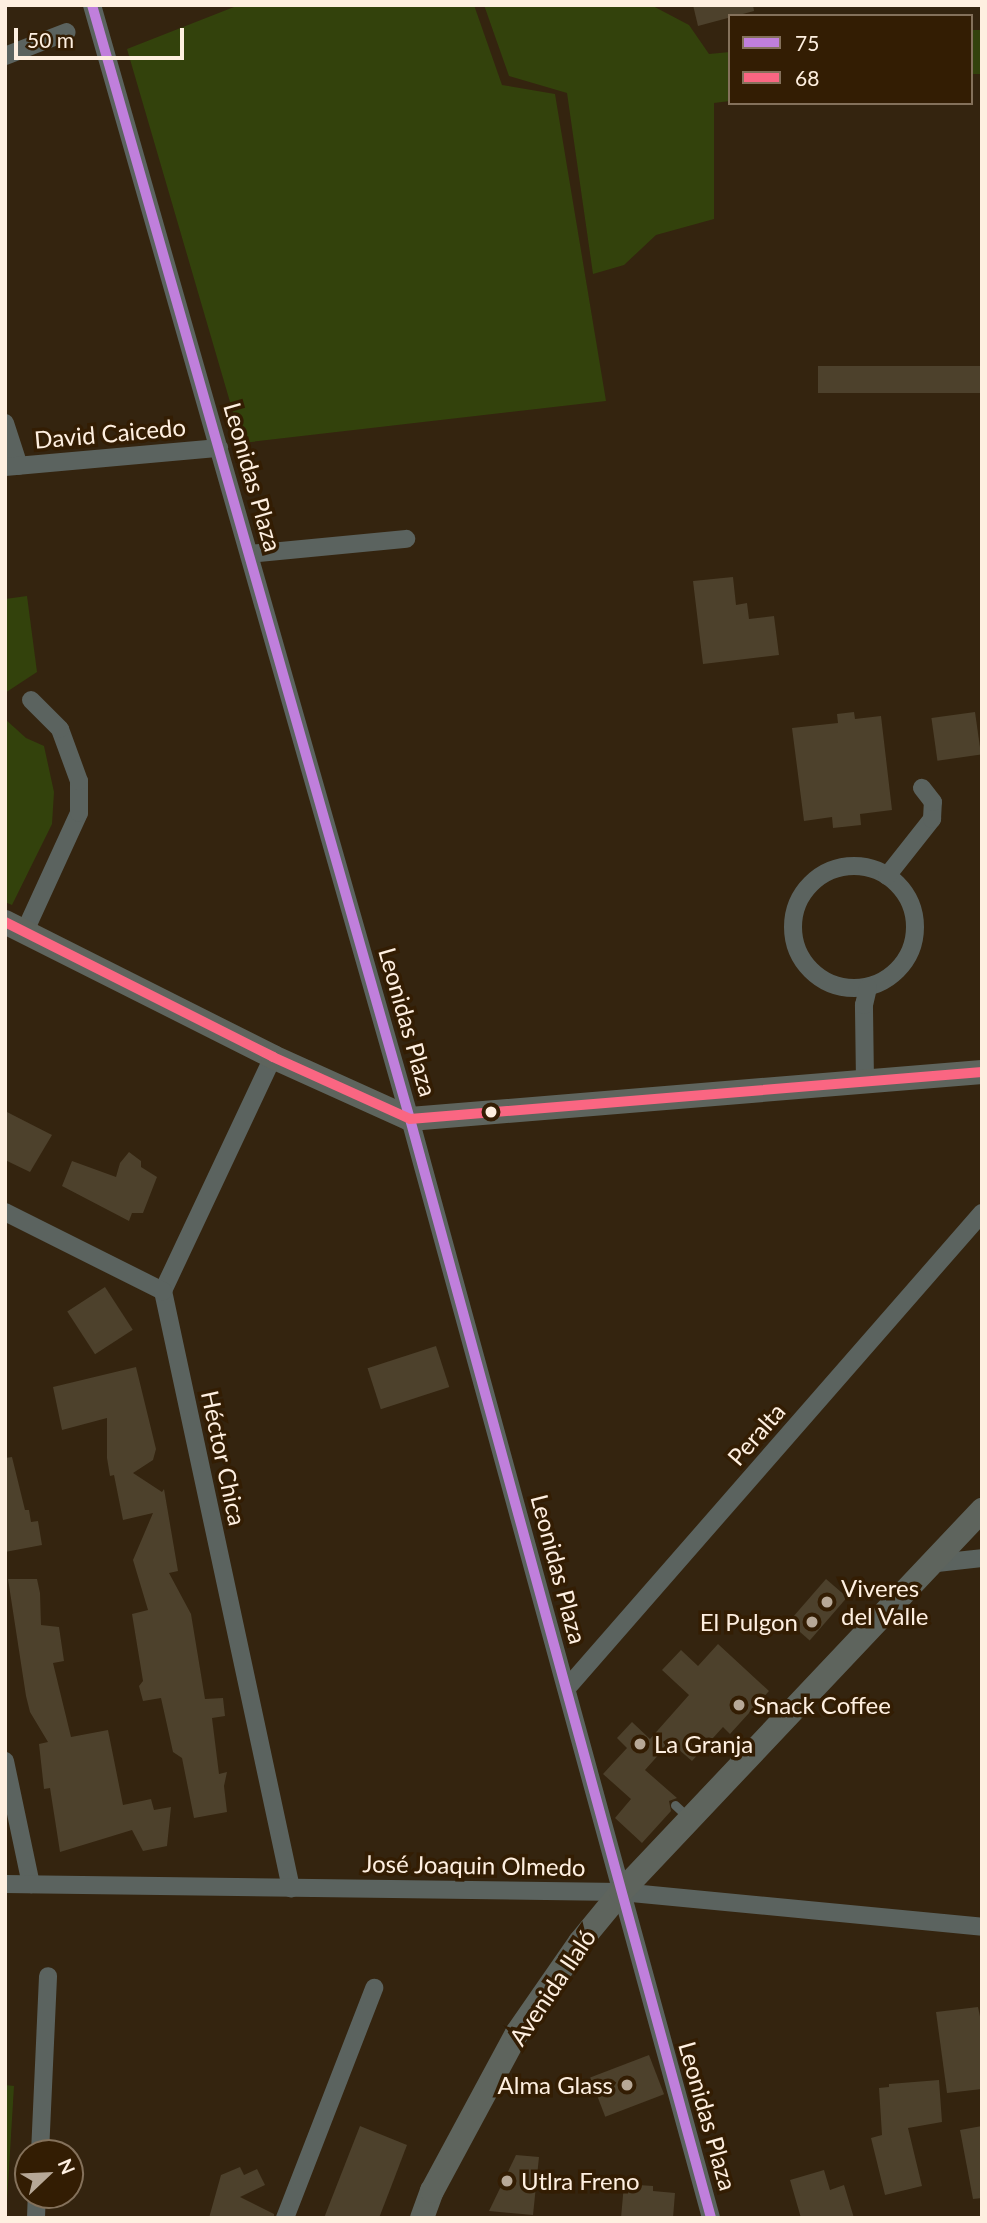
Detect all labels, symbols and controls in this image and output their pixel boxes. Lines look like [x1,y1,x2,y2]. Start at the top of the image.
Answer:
scale bar [18,14,187,58]
legend [728,14,973,105]
text: 50 m [27,27,74,52]
text: 75 [795,30,819,55]
text: 68 [795,65,819,90]
street label: Leonidas Plaza [218,399,288,555]
street label: David Caicedo [33,412,187,454]
street label: Leonidas Plaza [373,944,443,1100]
unlabelled marker [484,1105,498,1119]
street label: Héctor Chica [196,1388,252,1528]
street label: Peralta [721,1397,791,1471]
street label: Leonidas Plaza [525,1491,593,1647]
place label: Viveres del Valle [841,1574,929,1630]
marker: Viveres del Valle [819,1594,835,1610]
place label: El Pulgon [700,1608,798,1636]
marker: El Pulgon [804,1614,820,1630]
place label: Snack Coffee [753,1691,891,1719]
marker: Snack Coffee [731,1697,747,1713]
place label: La Granja [654,1730,753,1758]
marker: La Granja [632,1736,648,1752]
street label: José Joaquin Olmedo [362,1849,586,1881]
street label: Avenida Ilaló [503,1923,601,2051]
street label: Leonidas Plaza [673,2038,743,2194]
place label: Alma Glass [498,2071,613,2099]
marker: Alma Glass [619,2077,635,2093]
north arrow [14,2139,84,2209]
text: N [54,2155,80,2178]
place label: Utlra Freno [521,2167,640,2195]
marker: Utlra Freno [499,2173,515,2189]

